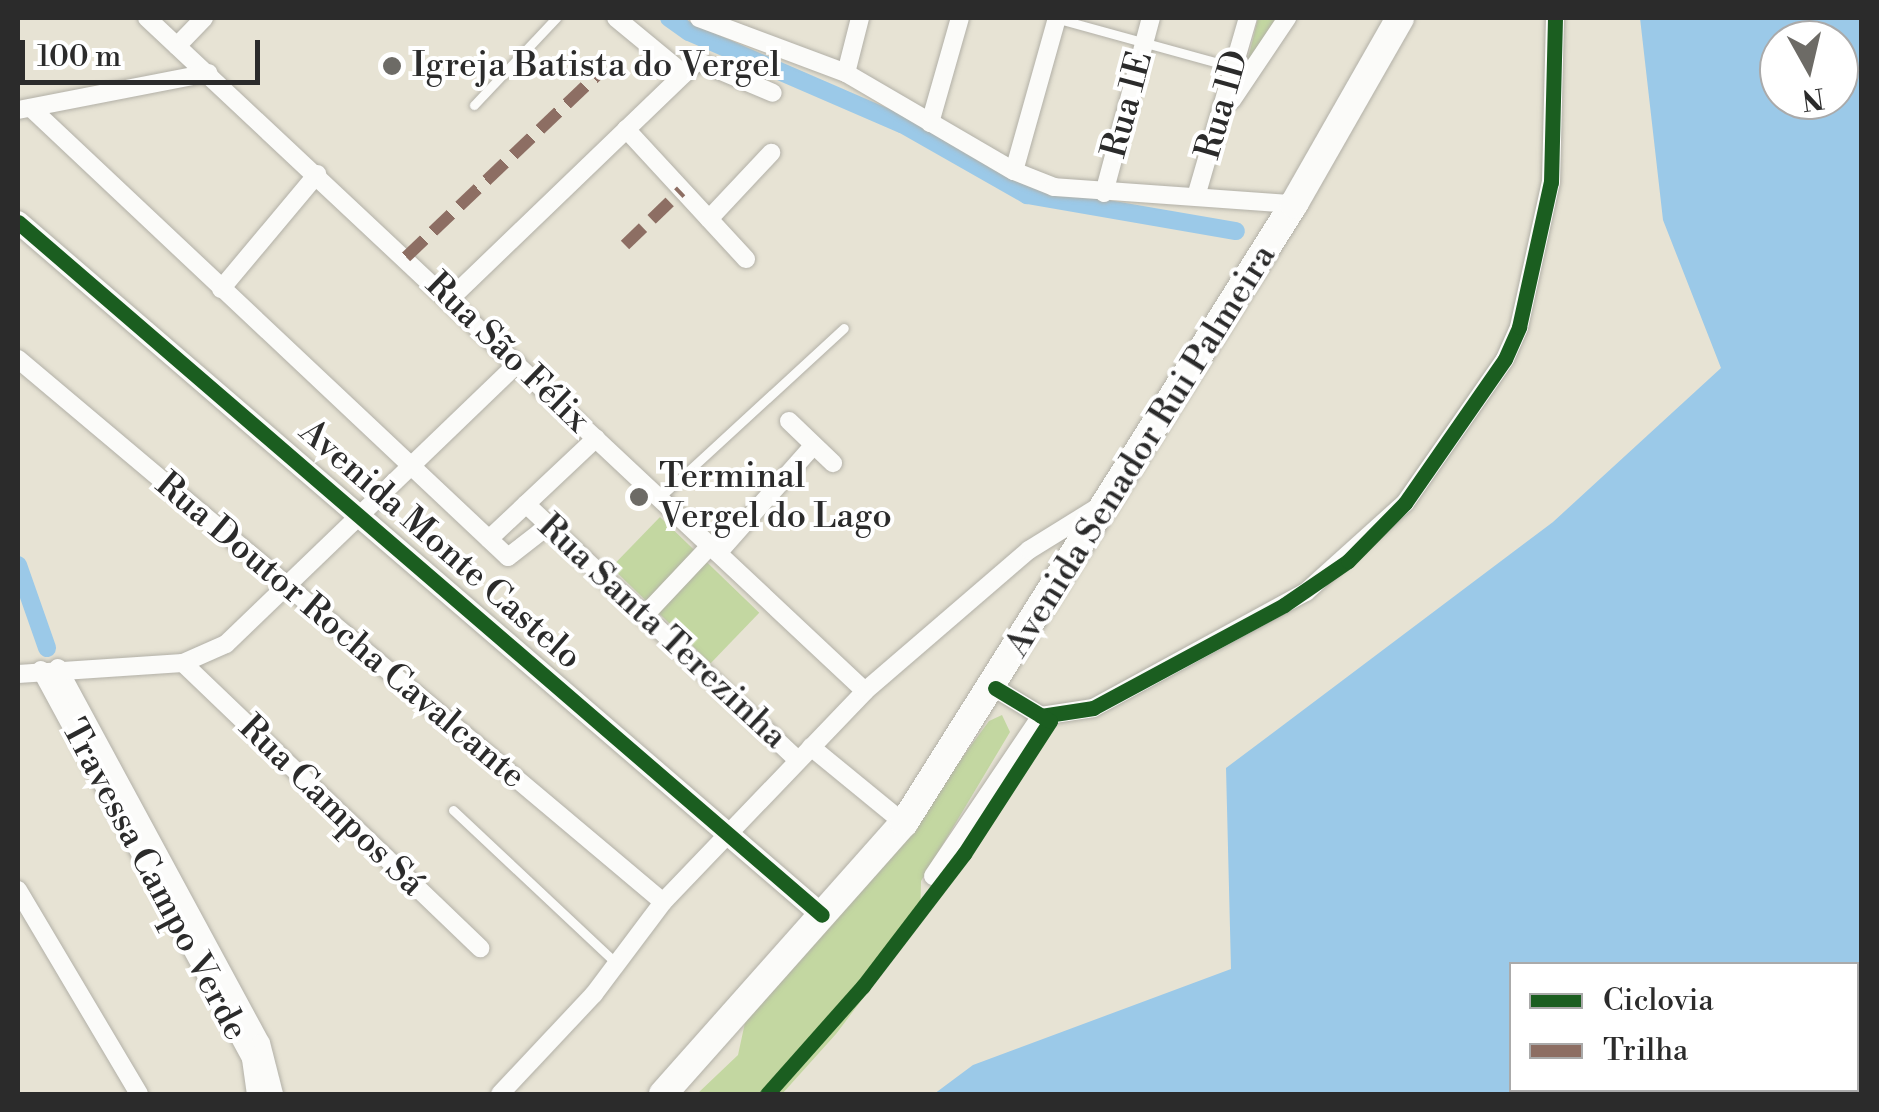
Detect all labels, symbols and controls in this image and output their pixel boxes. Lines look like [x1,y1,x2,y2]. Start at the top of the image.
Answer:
scale bar [25,20,265,82]
north arrow [1759,20,1859,120]
text: 100 m [37,38,121,76]
place label: Igreja Batista do Vergel [412,45,780,87]
street label: Rua 1D [1187,46,1259,164]
street label: Rua 1E [1094,47,1162,163]
marker: Igreja Batista do Vergel [381,55,403,77]
text: N [1800,79,1826,117]
street label: Avenida Senador Rui Palmeira [997,237,1285,665]
street label: Rua São Félix [416,264,598,442]
street label: Avenida Monte Castelo [290,411,590,679]
place label: Terminal Vergel do Lago [659,456,892,538]
street label: Rua Doutor Rocha Cavalcante [147,464,533,798]
marker: Terminal Vergel do Lago [628,486,650,508]
street label: Rua Santa Terezinha [529,506,795,758]
street label: Rua Campos Sá [230,707,432,905]
street label: Travessa Campo Verde [52,712,256,1048]
legend [1509,962,1859,1092]
text: Ciclovia [1603,982,1714,1020]
text: Trilha [1603,1032,1688,1070]

